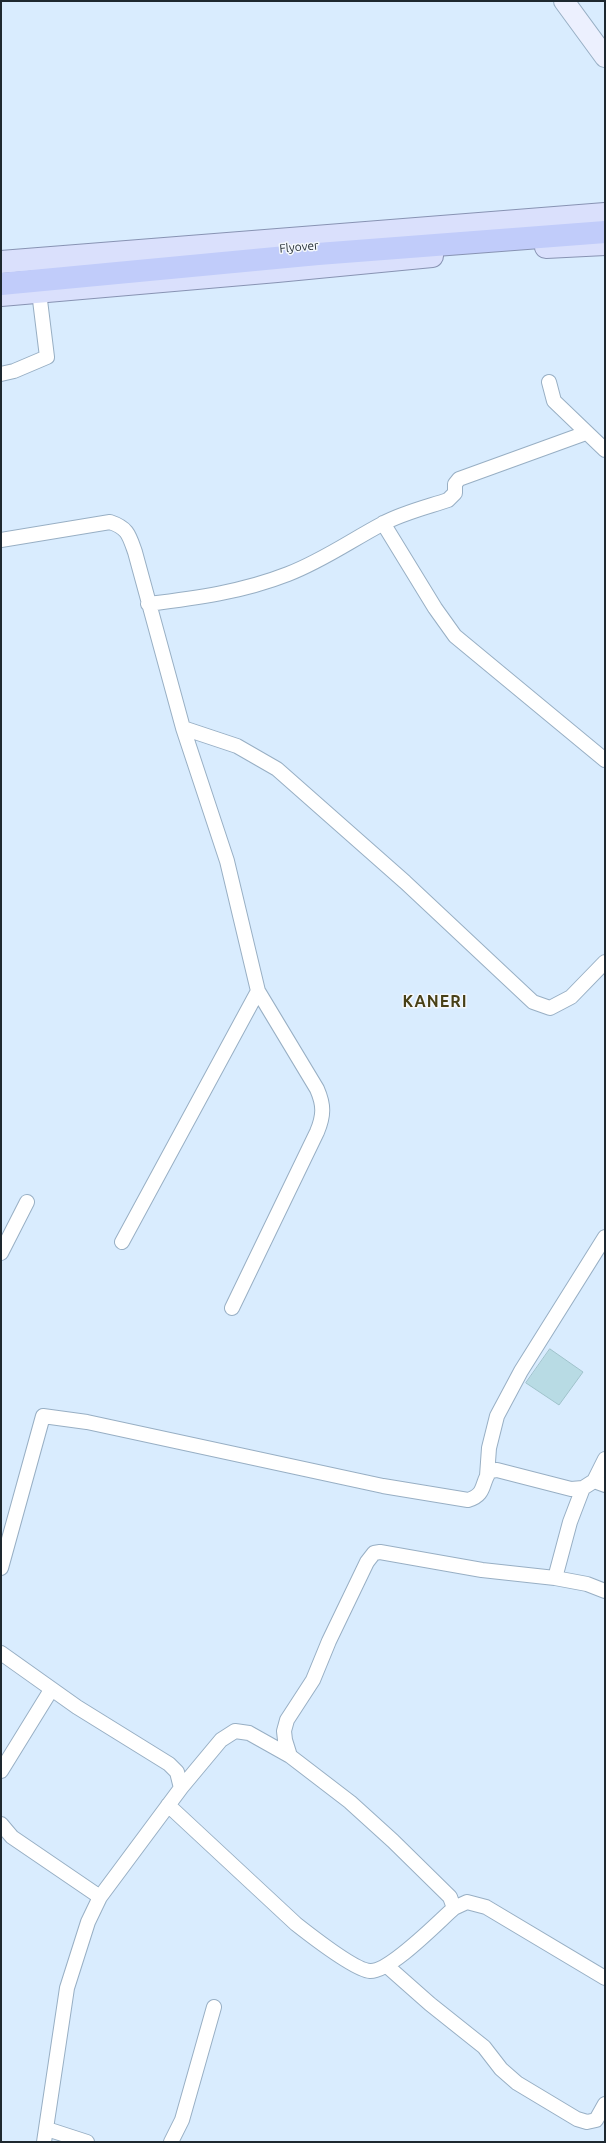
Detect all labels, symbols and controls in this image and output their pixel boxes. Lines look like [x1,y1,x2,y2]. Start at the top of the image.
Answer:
street label: Flyover [279,238,319,256]
district label: KANERI [402,992,468,1012]

